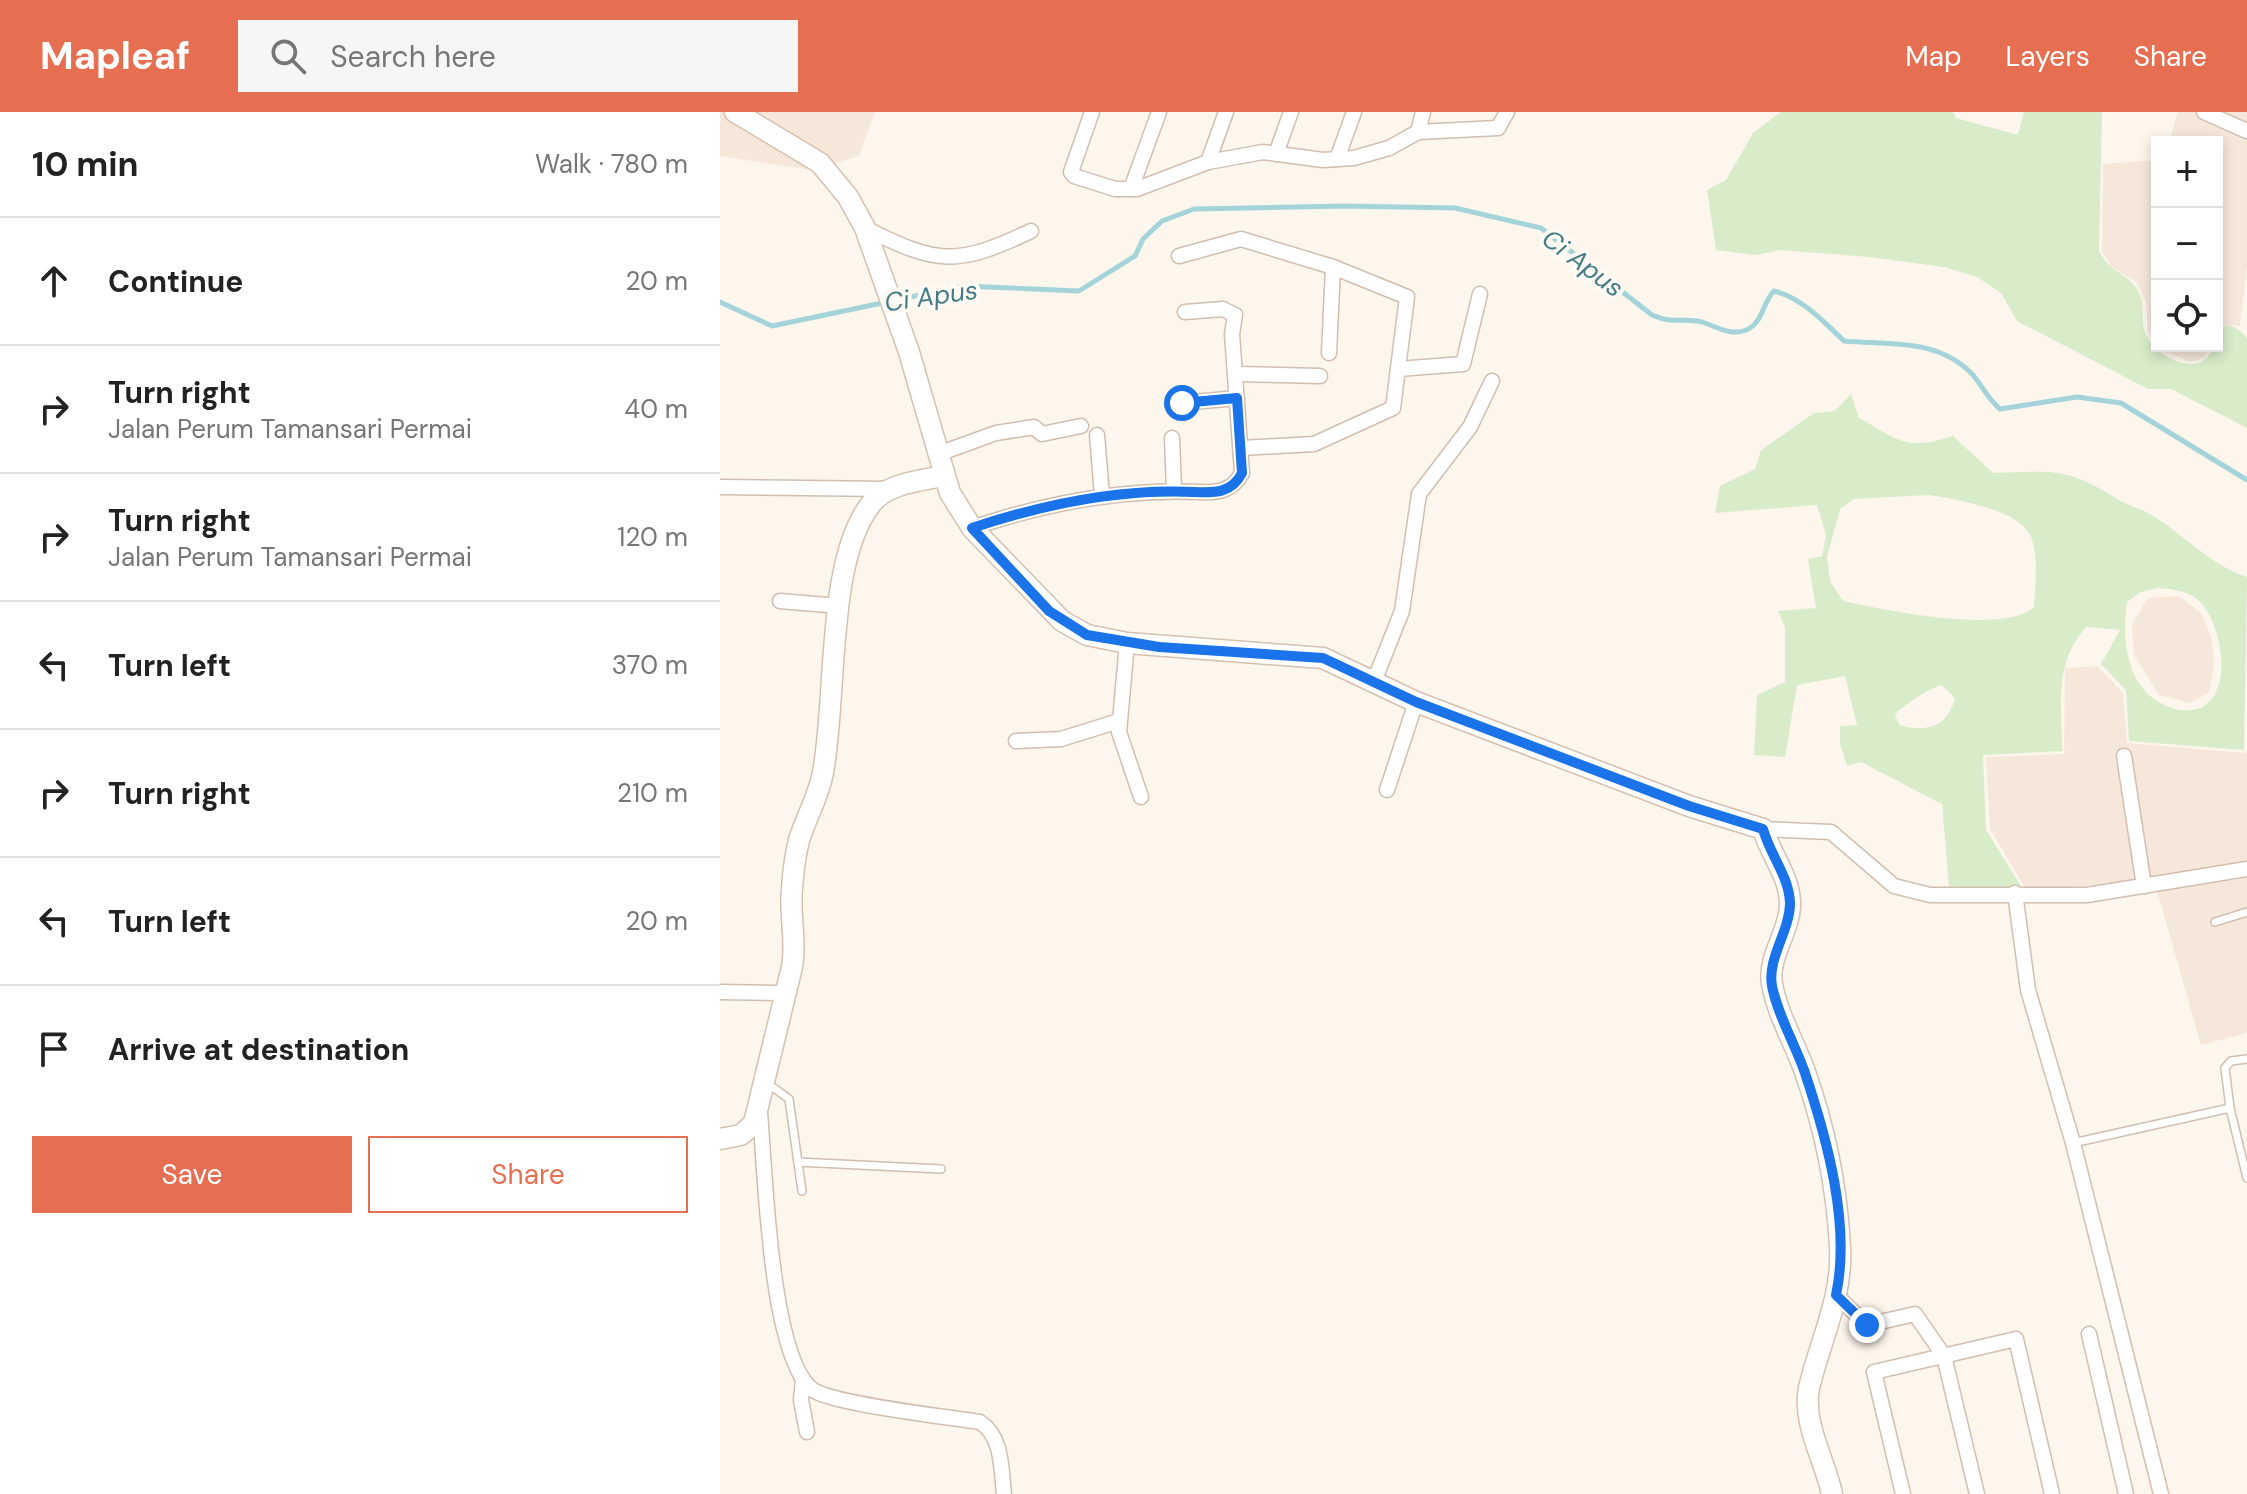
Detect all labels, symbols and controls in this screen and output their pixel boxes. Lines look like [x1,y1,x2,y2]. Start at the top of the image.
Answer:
search box [238,20,798,92]
text: Mapleaf [40,31,190,81]
icon: search [266,34,310,78]
text: Search here [330,37,496,76]
text: Map [1905,38,1962,75]
text: Layers [2006,38,2090,75]
text: Share [2134,38,2207,75]
map controls [2151,136,2223,352]
button: + [2151,136,2223,208]
text: 10 min [32,142,139,187]
text: Walk · 780 m [535,147,688,181]
button: − [2151,208,2223,280]
water label: Ci Apus [1535,221,1631,305]
icon: ahead [32,259,76,303]
text: Continue [108,262,243,301]
text: 20 m [625,264,688,298]
water label: Ci Apus [882,273,980,319]
button: locate [2151,280,2223,352]
text: Turn right [108,373,251,412]
route start [1164,385,1200,421]
icon: right [32,387,76,431]
text: 40 m [624,392,688,426]
text: Jalan Perum Tamansari Permai [108,412,472,446]
text: Turn right [108,501,251,540]
icon: right [32,515,76,559]
text: 120 m [617,520,688,554]
text: Jalan Perum Tamansari Permai [108,540,472,574]
icon: left [32,643,76,687]
text: Turn left [108,646,231,685]
text: 370 m [612,648,688,682]
icon: right [32,771,76,815]
text: Turn right [108,774,251,813]
text: 210 m [617,776,688,810]
icon: left [32,899,76,943]
text: Turn left [108,902,231,941]
text: 20 m [625,904,688,938]
icon: arrive [32,1027,76,1071]
text: Arrive at destination [108,1030,409,1069]
button: Save [32,1136,352,1213]
button: Share [368,1136,688,1213]
route end [1849,1307,1885,1343]

